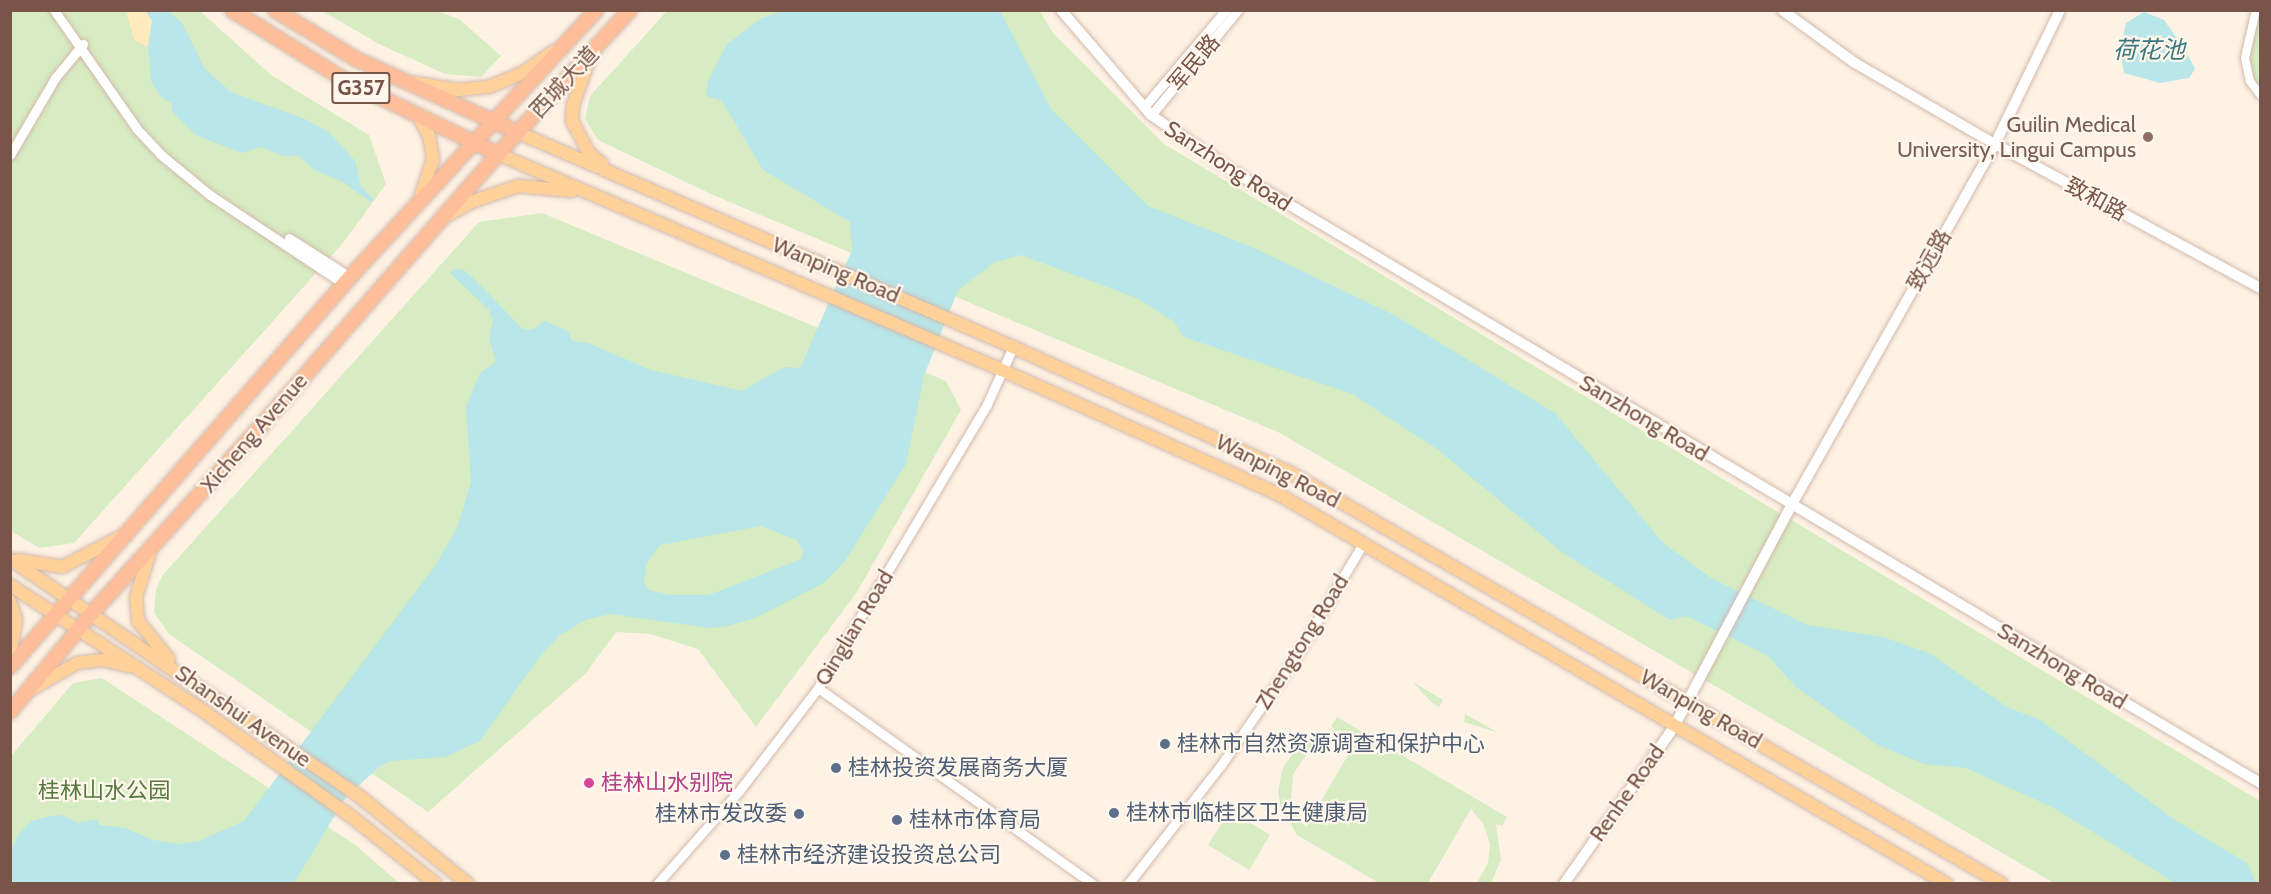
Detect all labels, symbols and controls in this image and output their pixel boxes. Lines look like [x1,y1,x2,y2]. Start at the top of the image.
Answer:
street label: 军民路 [1163,29,1225,97]
water label: 荷花池 [2113,36,2185,64]
street label: 西城大道 [524,41,604,123]
road number: G357 [331,70,391,106]
place label: Guilin Medical University, Lingui Campus [1897,111,2136,162]
street label: Sanzhong Road [1160,115,1296,217]
marker: Guilin Medical University, Lingui Campus [2141,130,2155,144]
street label: 致和路 [2061,172,2131,226]
street label: 致远路 [1901,225,1957,295]
street label: Wanping Road [768,231,904,309]
street label: Xicheng Avenue [195,368,313,498]
street label: Sanzhong Road [1575,369,1713,467]
street label: Wanping Road [1212,428,1344,514]
street label: Qinglian Road [809,565,899,691]
street label: Zhengtong Road [1250,570,1354,714]
street label: Sanzhong Road [1993,617,2131,715]
street label: Shanshui Avenue [170,659,316,773]
street label: Wanping Road [1636,664,1766,754]
place label: 桂林市自然资源调查和保护中心 [1177,731,1485,757]
marker: 桂林市自然资源调查和保护中心 [1158,737,1172,751]
street label: Renhe Road [1584,739,1670,847]
place label: 桂林投资发展商务大厦 [848,755,1068,781]
marker: 桂林投资发展商务大厦 [829,761,843,775]
place label: 桂林山水别院 [601,770,733,796]
marker: 桂林山水别院 [582,776,596,790]
park label: 桂林山水公园 [38,778,170,804]
place label: 桂林市临桂区卫生健康局 [1126,800,1368,826]
place label: 桂林市发改委 [655,801,787,827]
marker: 桂林市临桂区卫生健康局 [1107,806,1121,820]
marker: 桂林市发改委 [792,807,806,821]
place label: 桂林市体育局 [909,807,1041,833]
marker: 桂林市体育局 [890,813,904,827]
place label: 桂林市经济建设投资总公司 [737,842,1001,868]
marker: 桂林市经济建设投资总公司 [718,848,732,862]

